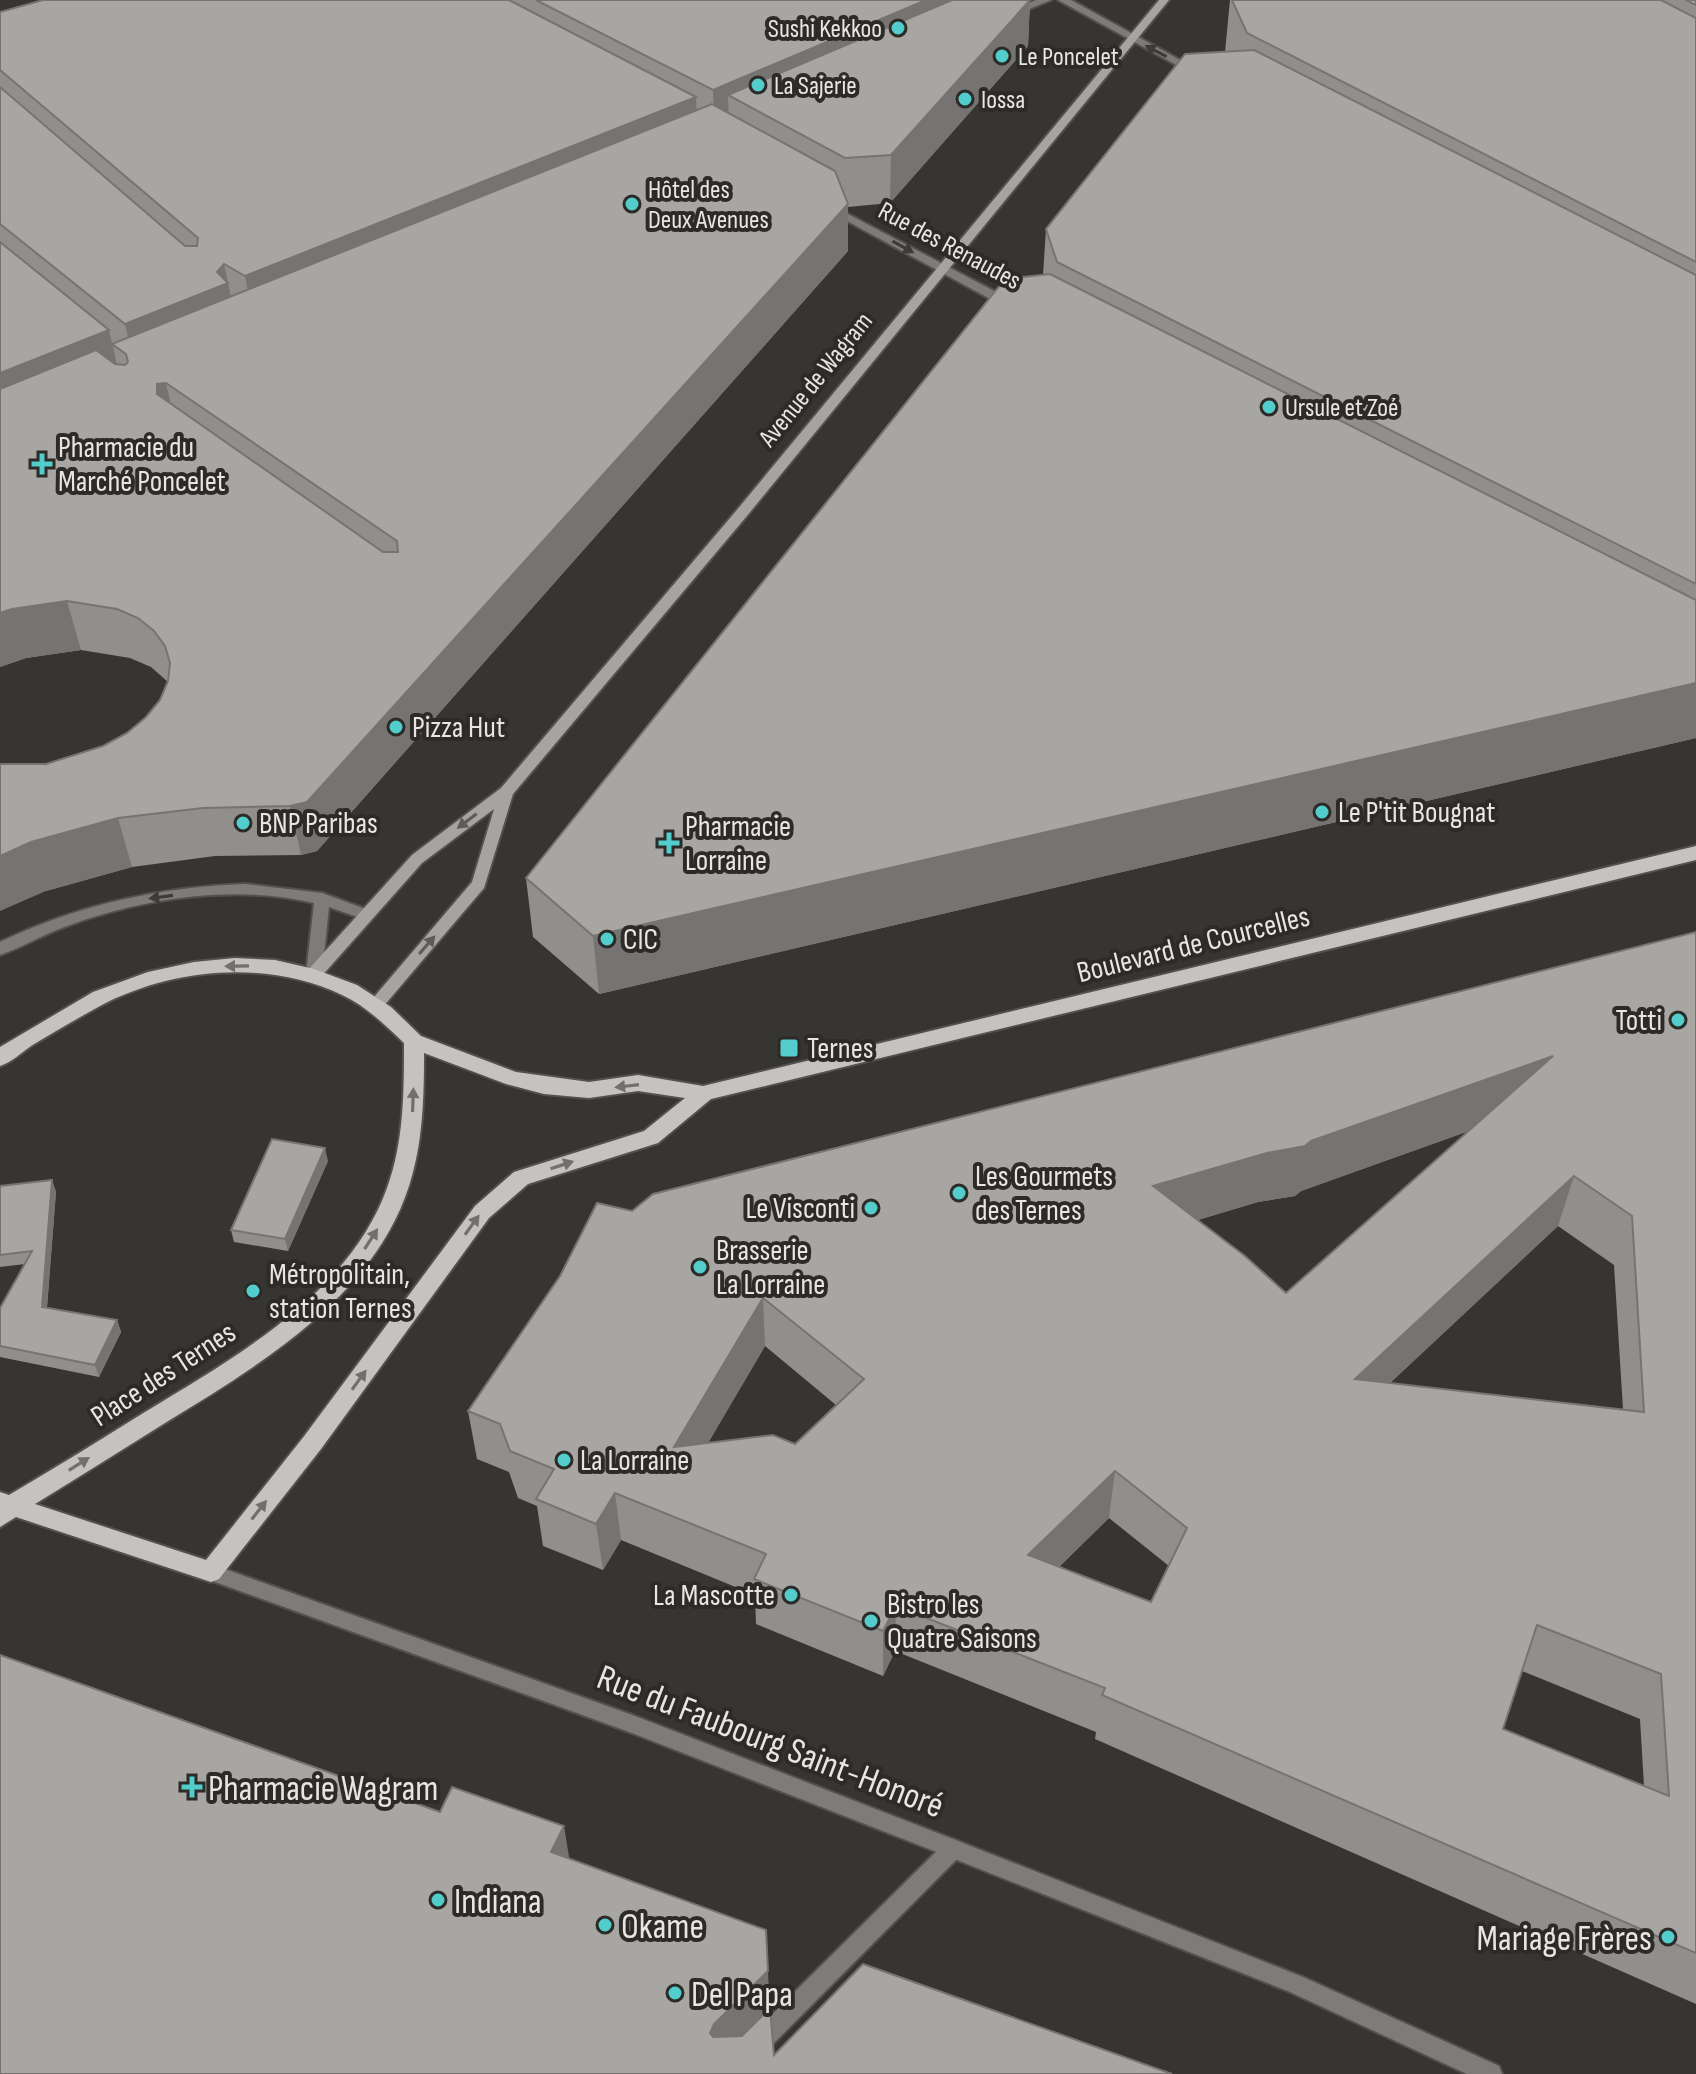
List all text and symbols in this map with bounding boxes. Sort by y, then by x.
place label: Sushi Kekkoo [768,14,882,45]
marker: Sushi Kekkoo [889,19,907,37]
place label: Le Poncelet [1018,42,1119,73]
one-way arrow [1145,44,1167,58]
marker: Le Poncelet [993,47,1011,65]
place label: La Sajerie [774,71,857,102]
marker: La Sajerie [749,76,767,94]
place label: Iossa [981,85,1025,116]
marker: Iossa [956,90,974,108]
place label: Hôtel des Deux Avenues [648,175,769,236]
marker: Hôtel des Deux Avenues [623,195,641,213]
street label: Rue des Renaudes [873,196,1026,297]
one-way arrow [892,240,914,254]
street label: Avenue de Wagram [752,307,880,454]
place label: Ursule et Zoé [1285,393,1399,424]
marker: Ursule et Zoé [1260,398,1278,416]
place label: Pharmacie du Marché Poncelet [58,430,226,500]
marker: Pharmacie du Marché Poncelet [33,455,51,473]
place label: Pizza Hut [412,710,505,746]
marker: Pizza Hut [387,718,405,736]
place label: Le P'tit Bougnat [1338,795,1495,831]
marker: Le P'tit Bougnat [1313,803,1331,821]
place label: BNP Paribas [259,806,378,842]
place label: Pharmacie Lorraine [685,809,791,879]
one-way arrow [457,813,478,829]
marker: BNP Paribas [234,814,252,832]
marker: Pharmacie Lorraine [660,834,678,852]
one-way arrow [149,891,174,904]
street label: Boulevard de Courcelles [1073,899,1313,991]
place label: CIC [623,922,658,958]
marker: CIC [598,930,616,948]
one-way arrow [418,935,435,955]
one-way arrow [224,959,249,972]
place label: Totti [1616,1003,1662,1039]
marker: Totti [1669,1011,1687,1029]
place label: Ternes [807,1031,874,1067]
marker: Ternes [778,1037,800,1059]
one-way arrow [614,1079,639,1092]
one-way arrow [407,1087,420,1112]
one-way arrow [551,1159,575,1171]
place label: Les Gourmets des Ternes [975,1159,1113,1229]
marker: Les Gourmets des Ternes [950,1184,968,1202]
place label: Le Visconti [745,1191,855,1227]
marker: Le Visconti [862,1199,880,1217]
one-way arrow [464,1214,480,1236]
one-way arrow [364,1228,379,1249]
place label: Brasserie La Lorraine [716,1233,825,1303]
place label: Métropolitain, station Ternes [269,1257,412,1327]
marker: Brasserie La Lorraine [691,1258,709,1276]
marker: Métropolitain, station Ternes [244,1282,262,1300]
street label: Place des Ternes [84,1315,243,1435]
one-way arrow [351,1369,366,1390]
place label: La Lorraine [580,1443,689,1479]
marker: La Lorraine [555,1451,573,1469]
one-way arrow [69,1457,90,1472]
one-way arrow [251,1500,267,1520]
place label: La Mascotte [653,1578,775,1614]
marker: La Mascotte [782,1586,800,1604]
place label: Bistro les Quatre Saisons [887,1587,1037,1657]
marker: Bistro les Quatre Saisons [862,1612,880,1630]
street label: Rue du Faubourg Saint-Honoré [591,1656,949,1828]
place label: Pharmacie Wagram [208,1768,438,1811]
marker: Pharmacie Wagram [183,1778,201,1796]
place label: Indiana [454,1881,542,1924]
marker: Indiana [429,1891,447,1909]
place label: Okame [621,1906,704,1949]
marker: Okame [596,1916,614,1934]
place label: Mariage Frères [1476,1918,1652,1961]
marker: Mariage Frères [1659,1928,1677,1946]
place label: Del Papa [691,1974,793,2017]
marker: Del Papa [666,1984,684,2002]

